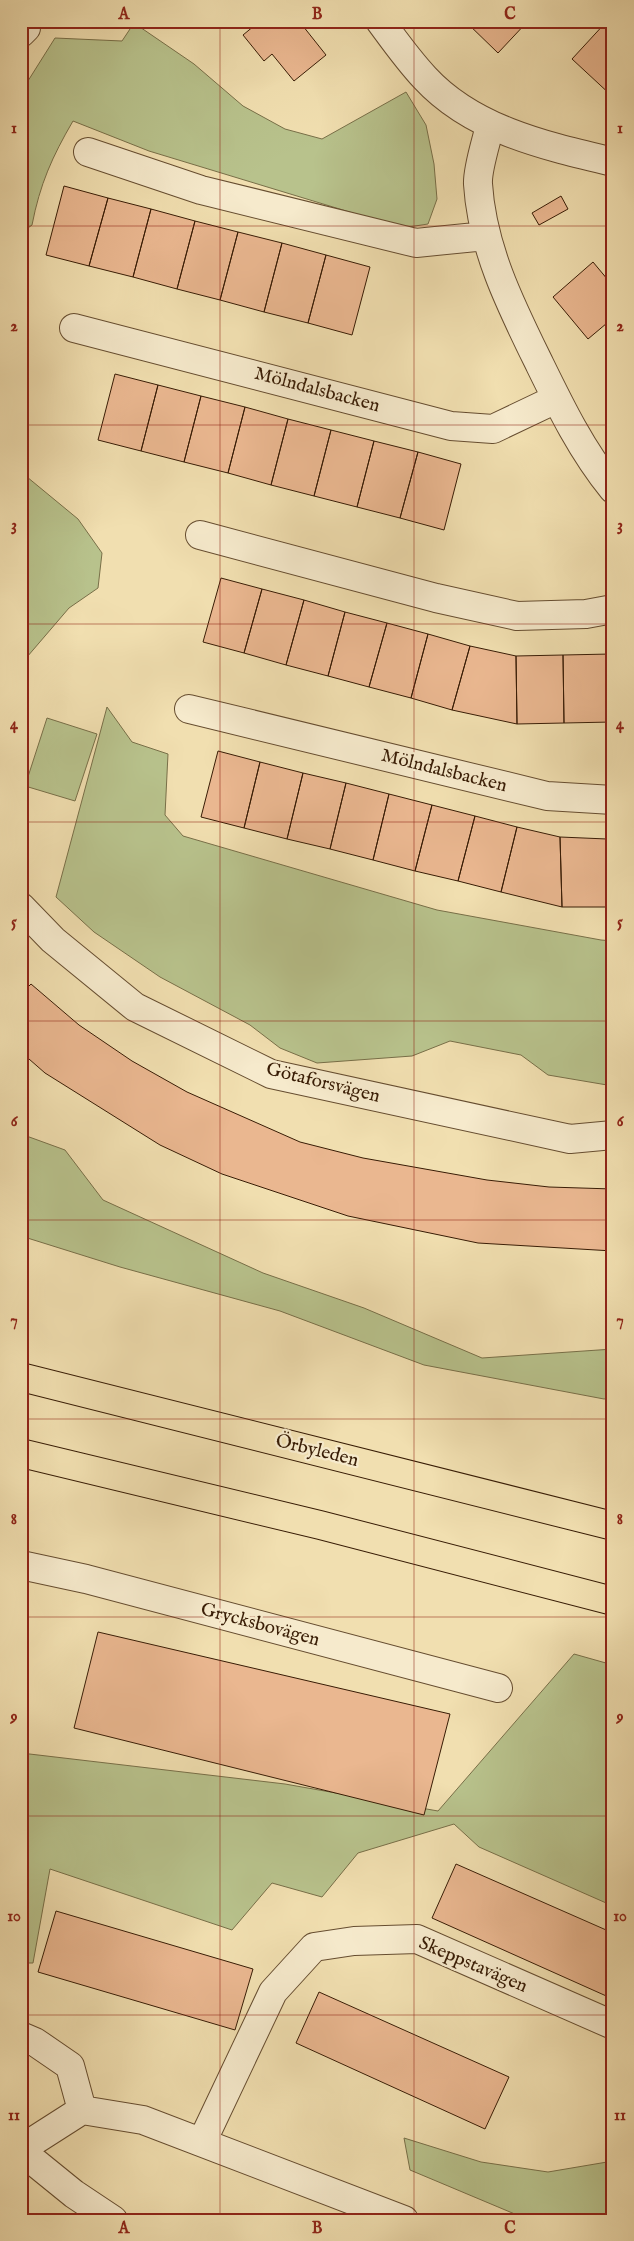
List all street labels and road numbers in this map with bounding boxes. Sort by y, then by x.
street label: Mölndalsbacken [252,362,382,418]
street label: Mölndalsbacken [379,744,509,798]
street label: Götaforsvägen [264,1057,382,1109]
street label: Örbyleden [273,1429,361,1473]
street label: Grycksbovägen [198,1598,322,1652]
street label: Skeppstavägen [415,1931,531,1999]

